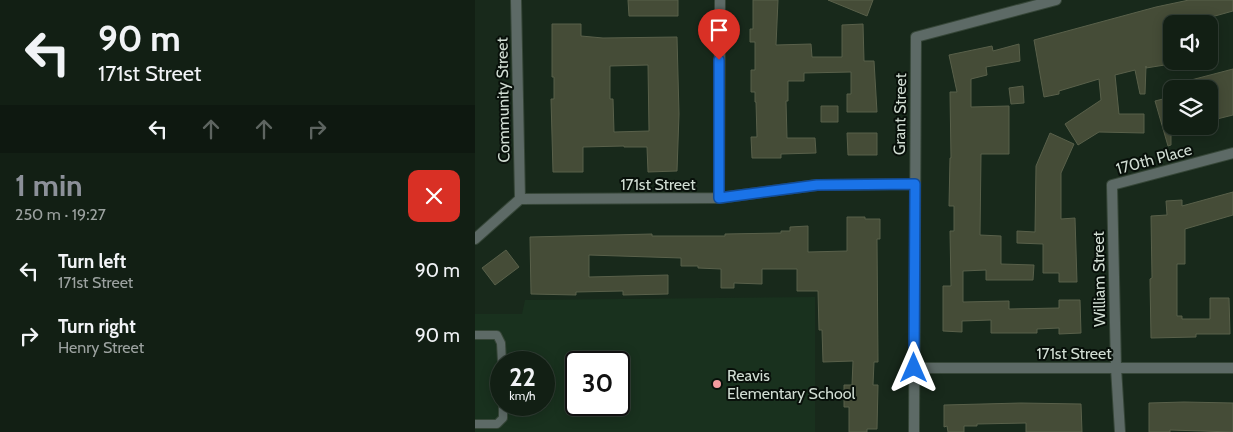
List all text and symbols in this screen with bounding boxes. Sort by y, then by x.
pin [698,9,740,60]
map controls [1163,15,1218,135]
button: sound [1163,15,1218,70]
icon: arrive [705,16,733,44]
text: 90 m [98,17,181,60]
icon: left [15,20,80,85]
street label: Community Street [492,37,514,163]
text: 171st Street [98,60,201,87]
street label: Grant Street [890,72,910,155]
button: layers [1163,80,1218,135]
icon: left [144,115,172,143]
icon: ahead [197,115,225,143]
icon: ahead [250,115,278,143]
icon: right [303,115,331,143]
street label: 170th Place [1114,140,1194,178]
text: 1 min [15,167,83,204]
button: close [408,170,460,222]
street label: 171st Street [620,175,696,194]
text: 250 m · 19:27 [15,205,106,224]
street label: William Street [1089,230,1109,327]
text: Turn left [58,250,126,273]
icon: left [15,257,43,285]
text: 90 m [415,259,460,282]
text: 171st Street [58,273,133,292]
text: Turn right [58,315,136,338]
icon: right [15,322,43,350]
text: 90 m [415,324,460,347]
text: Henry Street [58,338,144,357]
position arrow [887,341,939,393]
street label: 171st Street [1036,344,1112,363]
speed limit sign: 30 [565,351,630,416]
text: 22 [509,362,536,392]
place label: Reavis Elementary School [727,366,855,403]
marker: Reavis Elementary School [711,378,723,390]
text: km/h [509,388,536,403]

